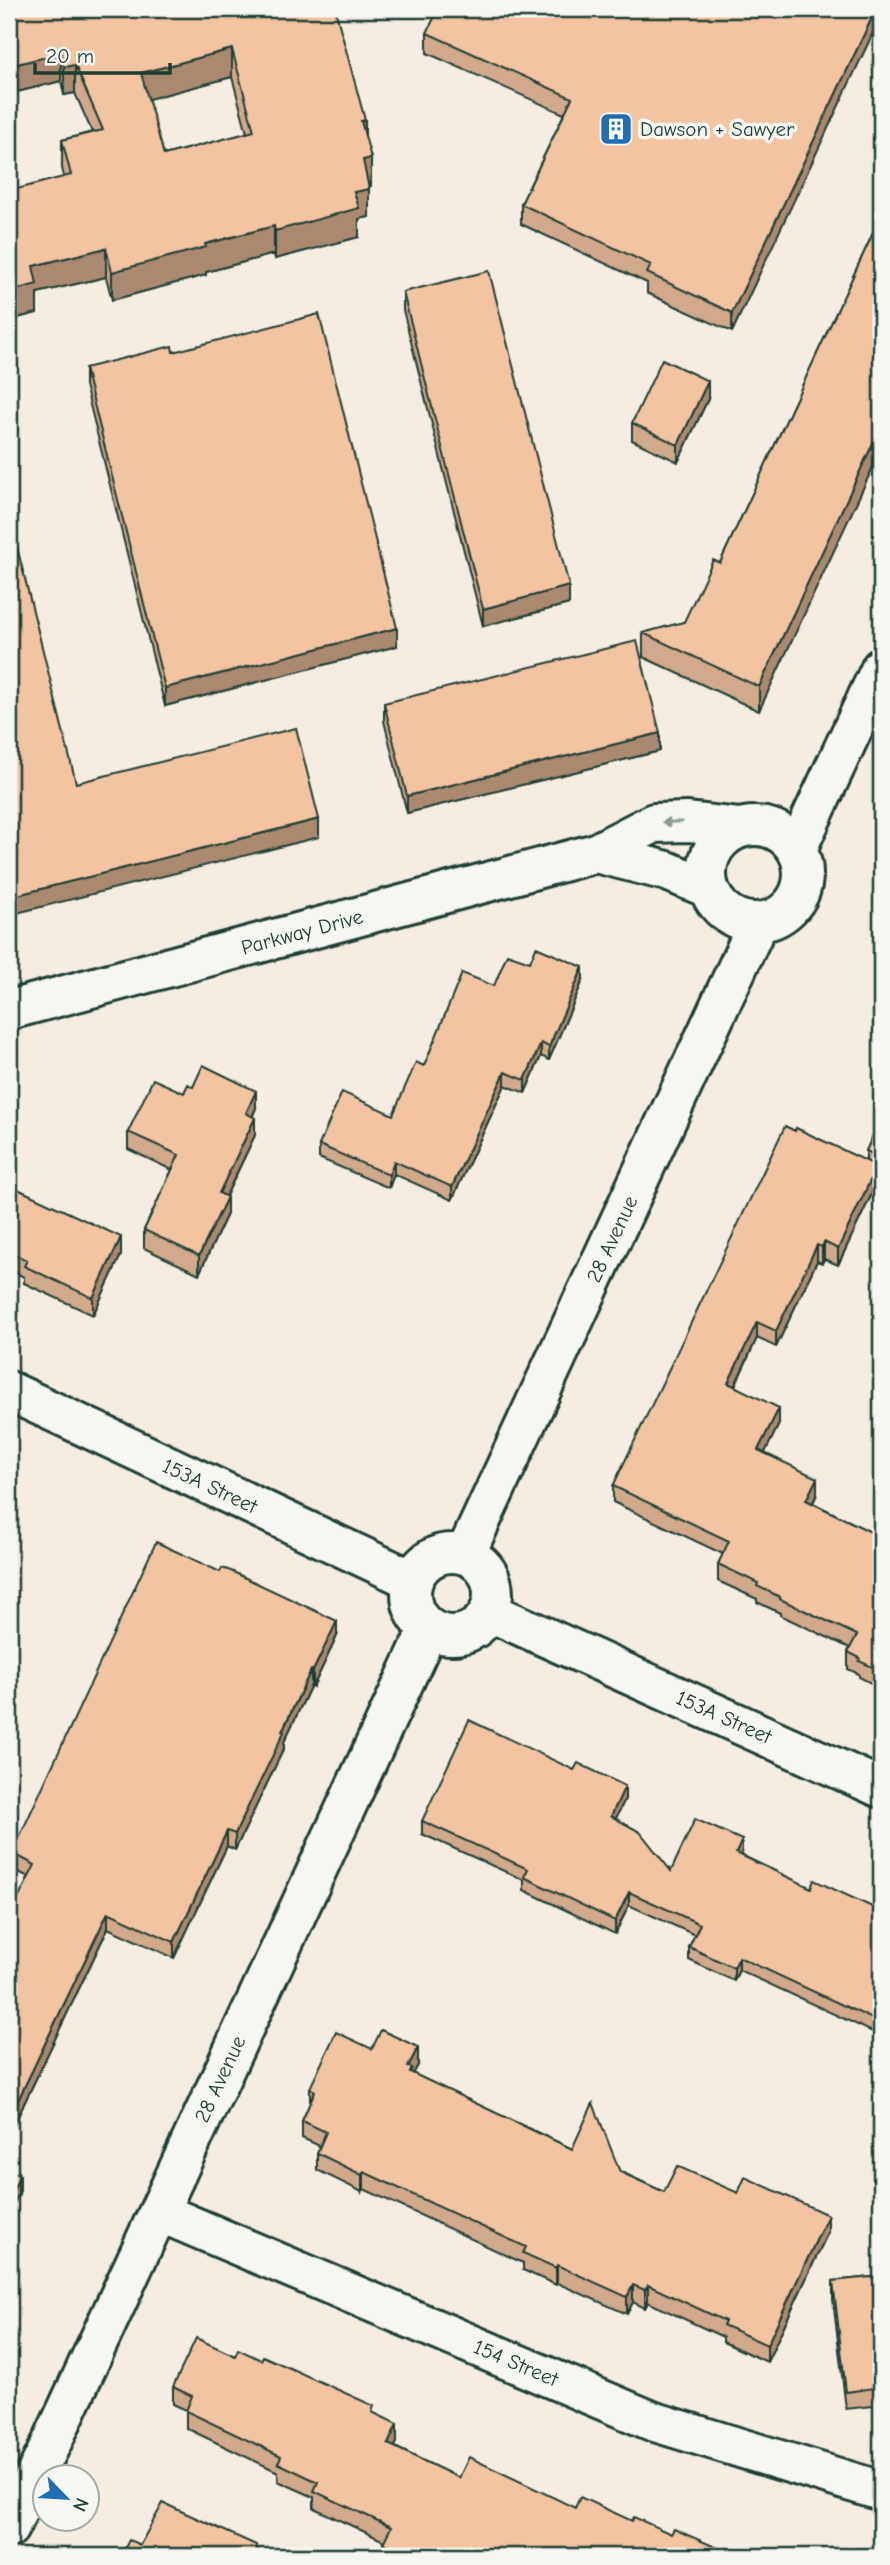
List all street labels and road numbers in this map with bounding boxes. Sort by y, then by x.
street label: Parkway Drive [239,904,365,960]
street label: 28 Avenue [582,1192,642,1286]
street label: 153A Street [159,1454,262,1519]
street label: 153A Street [672,1685,776,1749]
street label: 28 Avenue [190,2032,250,2126]
street label: 154 Street [470,2334,563,2392]

